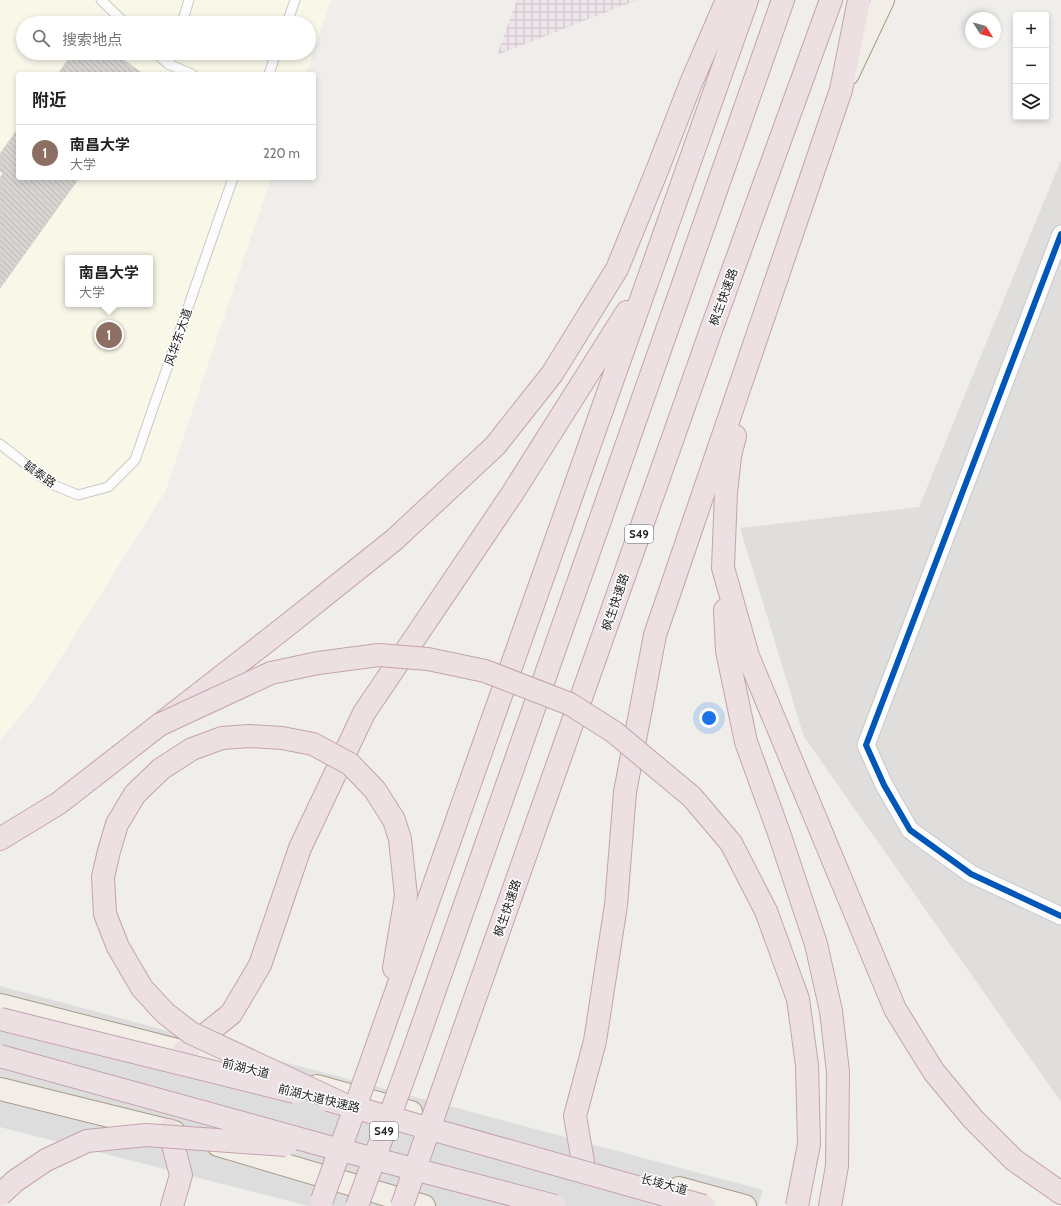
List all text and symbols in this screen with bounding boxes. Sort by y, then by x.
north arrow [965,12,1001,48]
map controls [1013,12,1049,120]
button: + [1013,12,1049,48]
search box [16,16,316,60]
icon: search [30,27,52,49]
text: 搜索地点 [62,31,122,49]
button: − [1013,48,1049,84]
button: layers [1013,84,1049,120]
text: 附近 [32,90,66,110]
text: 南昌大学 [70,136,130,154]
text: 1 [43,145,47,161]
text: 220 m [263,145,300,161]
text: 大学 [70,156,96,172]
popup [65,255,153,307]
text: 南昌大学 [79,264,139,282]
street label: 枫生快速路 [706,266,740,328]
text: 大学 [79,284,105,300]
street label: 风华东大道 [161,306,195,368]
pin: 1 [96,320,122,350]
street label: 毓泰路 [21,458,59,490]
road number: S49 [625,525,653,543]
street label: 枫生快速路 [598,571,632,633]
your location [699,708,719,728]
street label: 枫生快速路 [490,877,524,939]
street label: 前湖大道 [221,1055,271,1081]
street label: 前湖大道快速路 [276,1081,362,1115]
road number: S49 [370,1122,398,1140]
street label: 长堎大道 [639,1171,689,1197]

